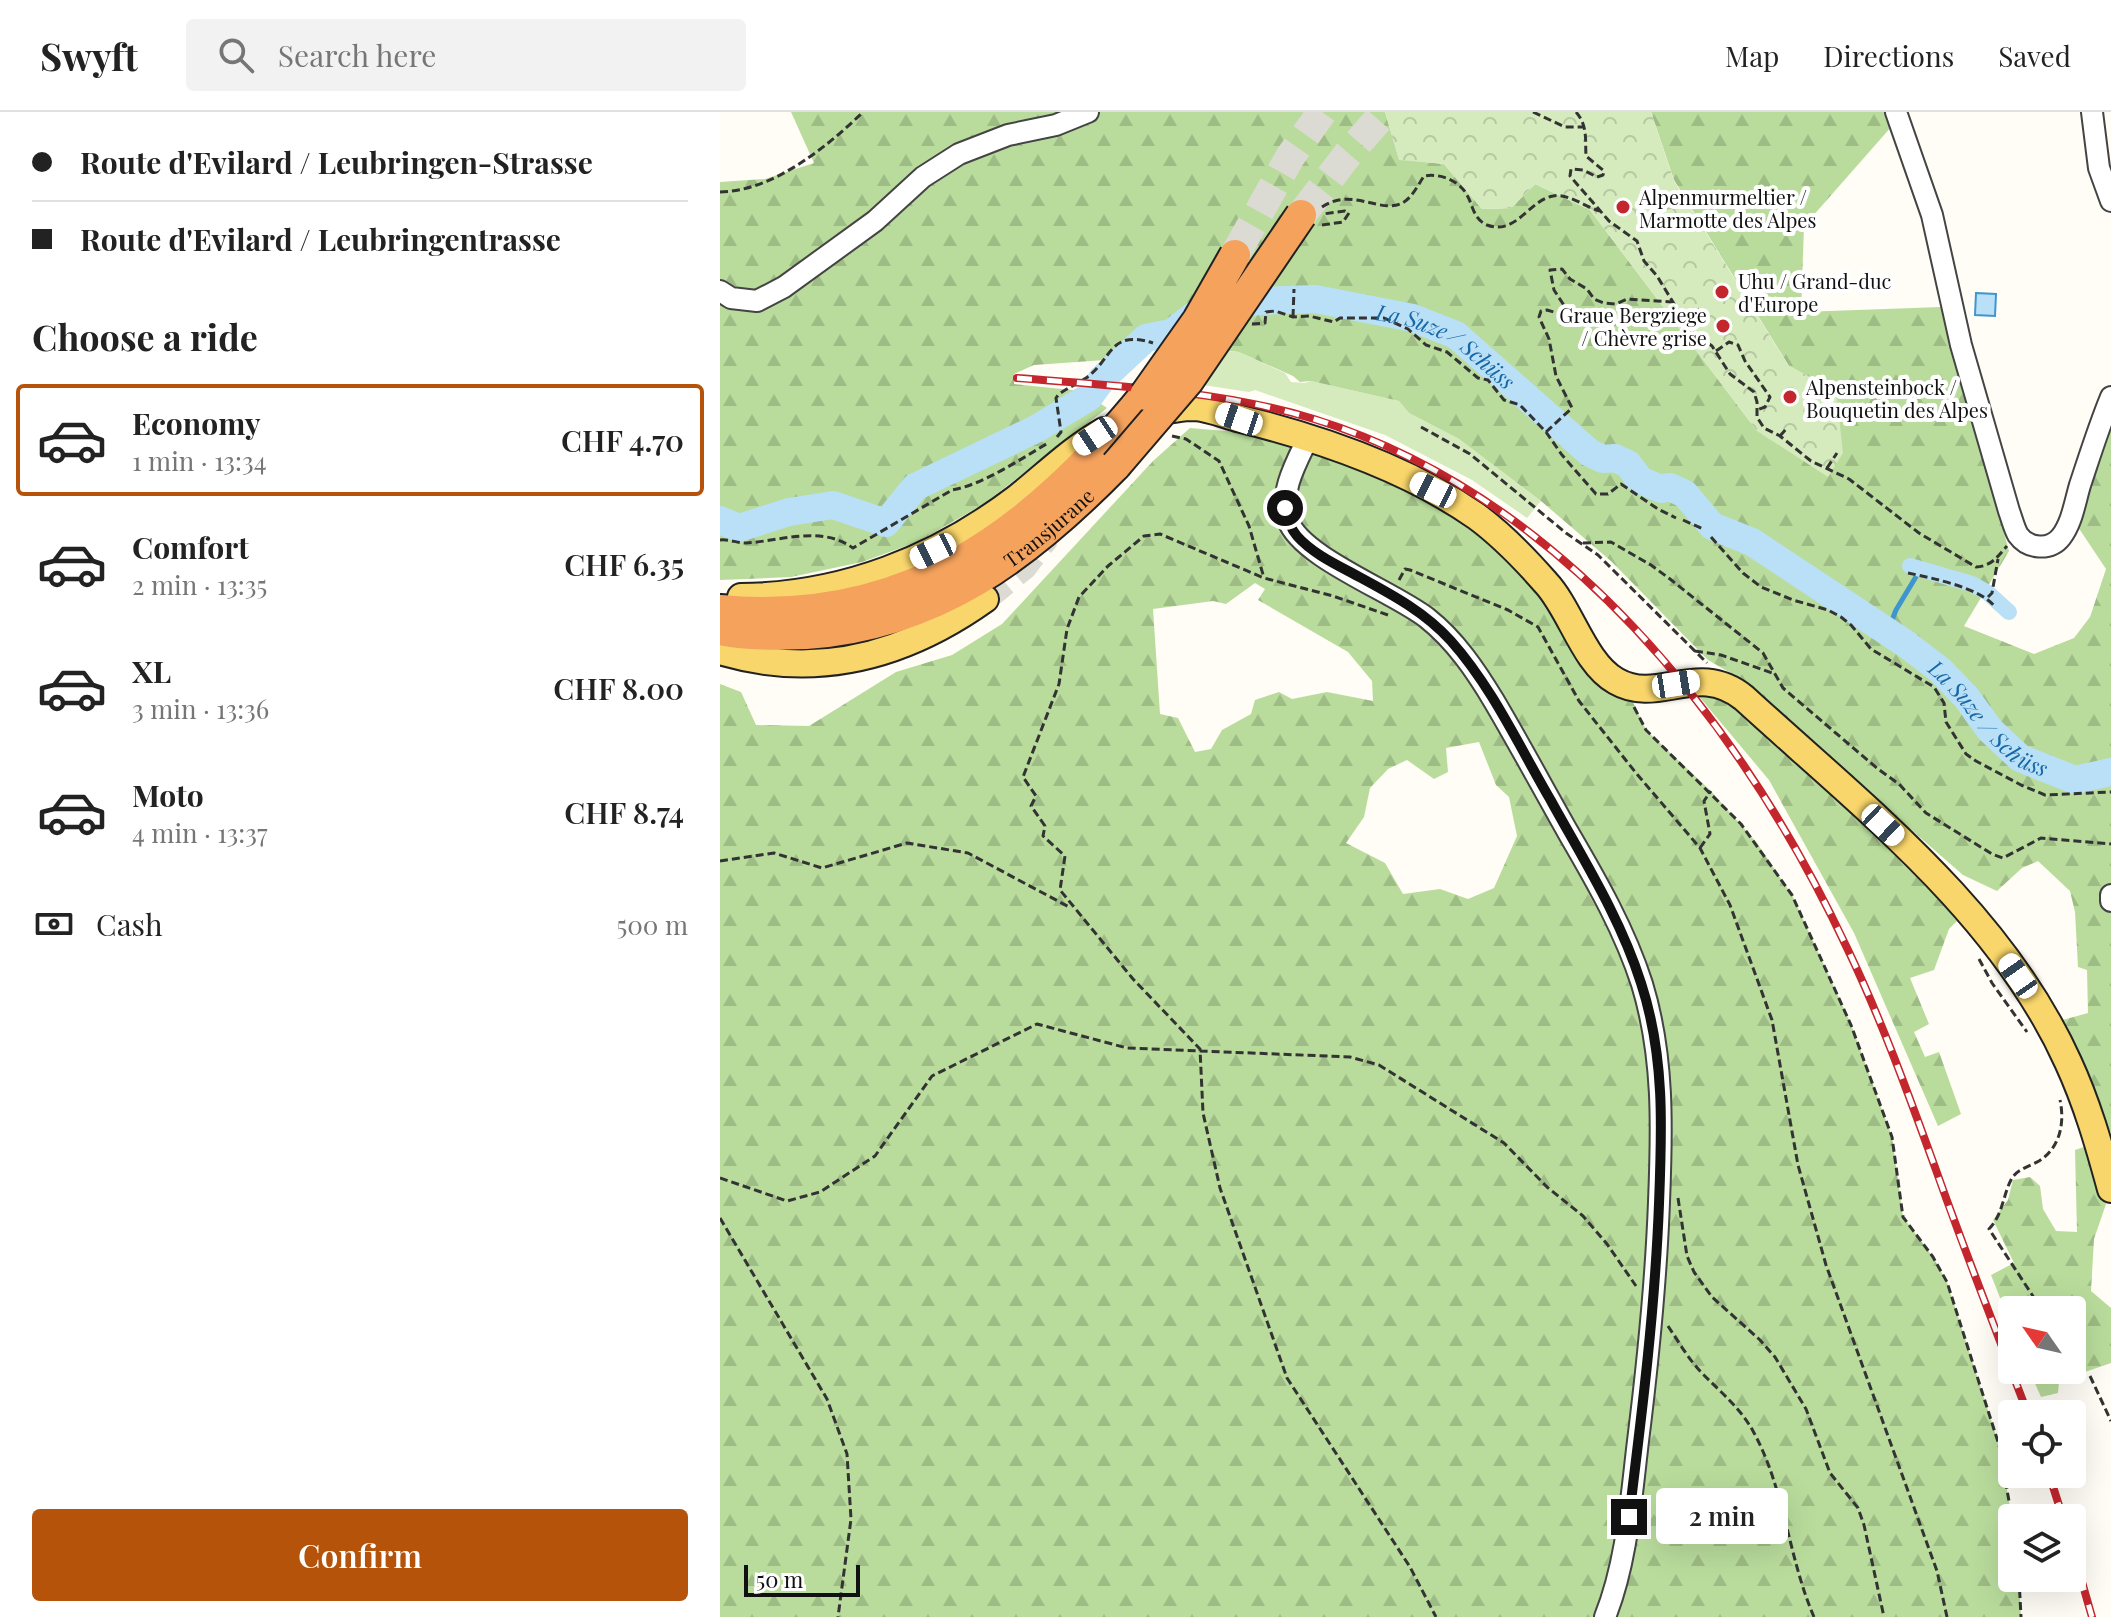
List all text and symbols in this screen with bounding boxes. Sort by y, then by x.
search box [186,19,746,91]
text: Swyft [40,30,138,81]
icon: search [214,33,258,77]
text: Search here [278,35,436,75]
text: Map [1725,37,1779,74]
text: Directions [1823,37,1954,74]
text: Saved [1998,37,2071,74]
text: Route d'Evilard / Leubringen-Strasse [80,142,593,182]
place label: Alpenmurmeltier / Marmotte des Alpes [1638,183,1816,233]
marker: Alpenmurmeltier / Marmotte des Alpes [1614,198,1632,216]
text: Route d'Evilard / Leubringentrasse [80,219,561,259]
place label: Uhu / Grand-duc d'Europe [1738,267,1892,317]
marker: Uhu / Grand-duc d'Europe [1713,283,1731,301]
water label: La Suze / Schüss [1373,296,1522,396]
place label: Graue Bergziege / Chèvre grise [1559,301,1707,351]
text: Choose a ride [32,312,258,360]
marker: Graue Bergziege / Chèvre grise [1714,317,1732,335]
place label: Alpensteinbock / Bouquetin des Alpes [1805,373,1988,423]
marker: Alpensteinbock / Bouquetin des Alpes [1781,388,1799,406]
car [1212,400,1266,438]
text: Economy [132,403,261,443]
icon: car [36,404,108,476]
car [1068,413,1122,459]
text: CHF 4.70 [561,420,684,460]
text: 1 min · 13:34 [132,443,267,478]
car [1406,469,1460,511]
street label: Transjurane [997,481,1099,573]
route start [1267,490,1303,526]
text: Comfort [132,527,249,567]
icon: car [36,528,108,600]
car [906,530,960,572]
text: CHF 6.35 [564,544,684,584]
text: 2 min · 13:35 [132,567,267,602]
text: XL [132,651,171,691]
icon: car [36,652,108,724]
water label: La Suze / Schüss [1922,652,2053,783]
text: CHF 8.00 [553,668,684,708]
car [1650,668,1702,700]
text: 3 min · 13:36 [132,691,269,726]
text: Moto [132,775,204,815]
icon: car [36,776,108,848]
text: CHF 8.74 [564,792,684,832]
car [1857,800,1909,850]
text: 4 min · 13:37 [132,815,267,850]
icon: cash [32,902,76,946]
text: Cash [96,904,163,944]
text: 500 m [616,907,688,942]
car [1994,949,2042,1003]
north arrow [1998,1296,2086,1384]
map controls [1998,1296,2086,1592]
button: locate [1998,1400,2086,1488]
callout: 2 min [1657,1489,1789,1545]
text: 2 min [1689,1498,1755,1533]
route end [1611,1499,1647,1535]
button: layers [1998,1504,2086,1592]
button: Confirm [32,1509,688,1601]
scale bar [744,1561,860,1597]
text: 50 m [756,1564,803,1594]

